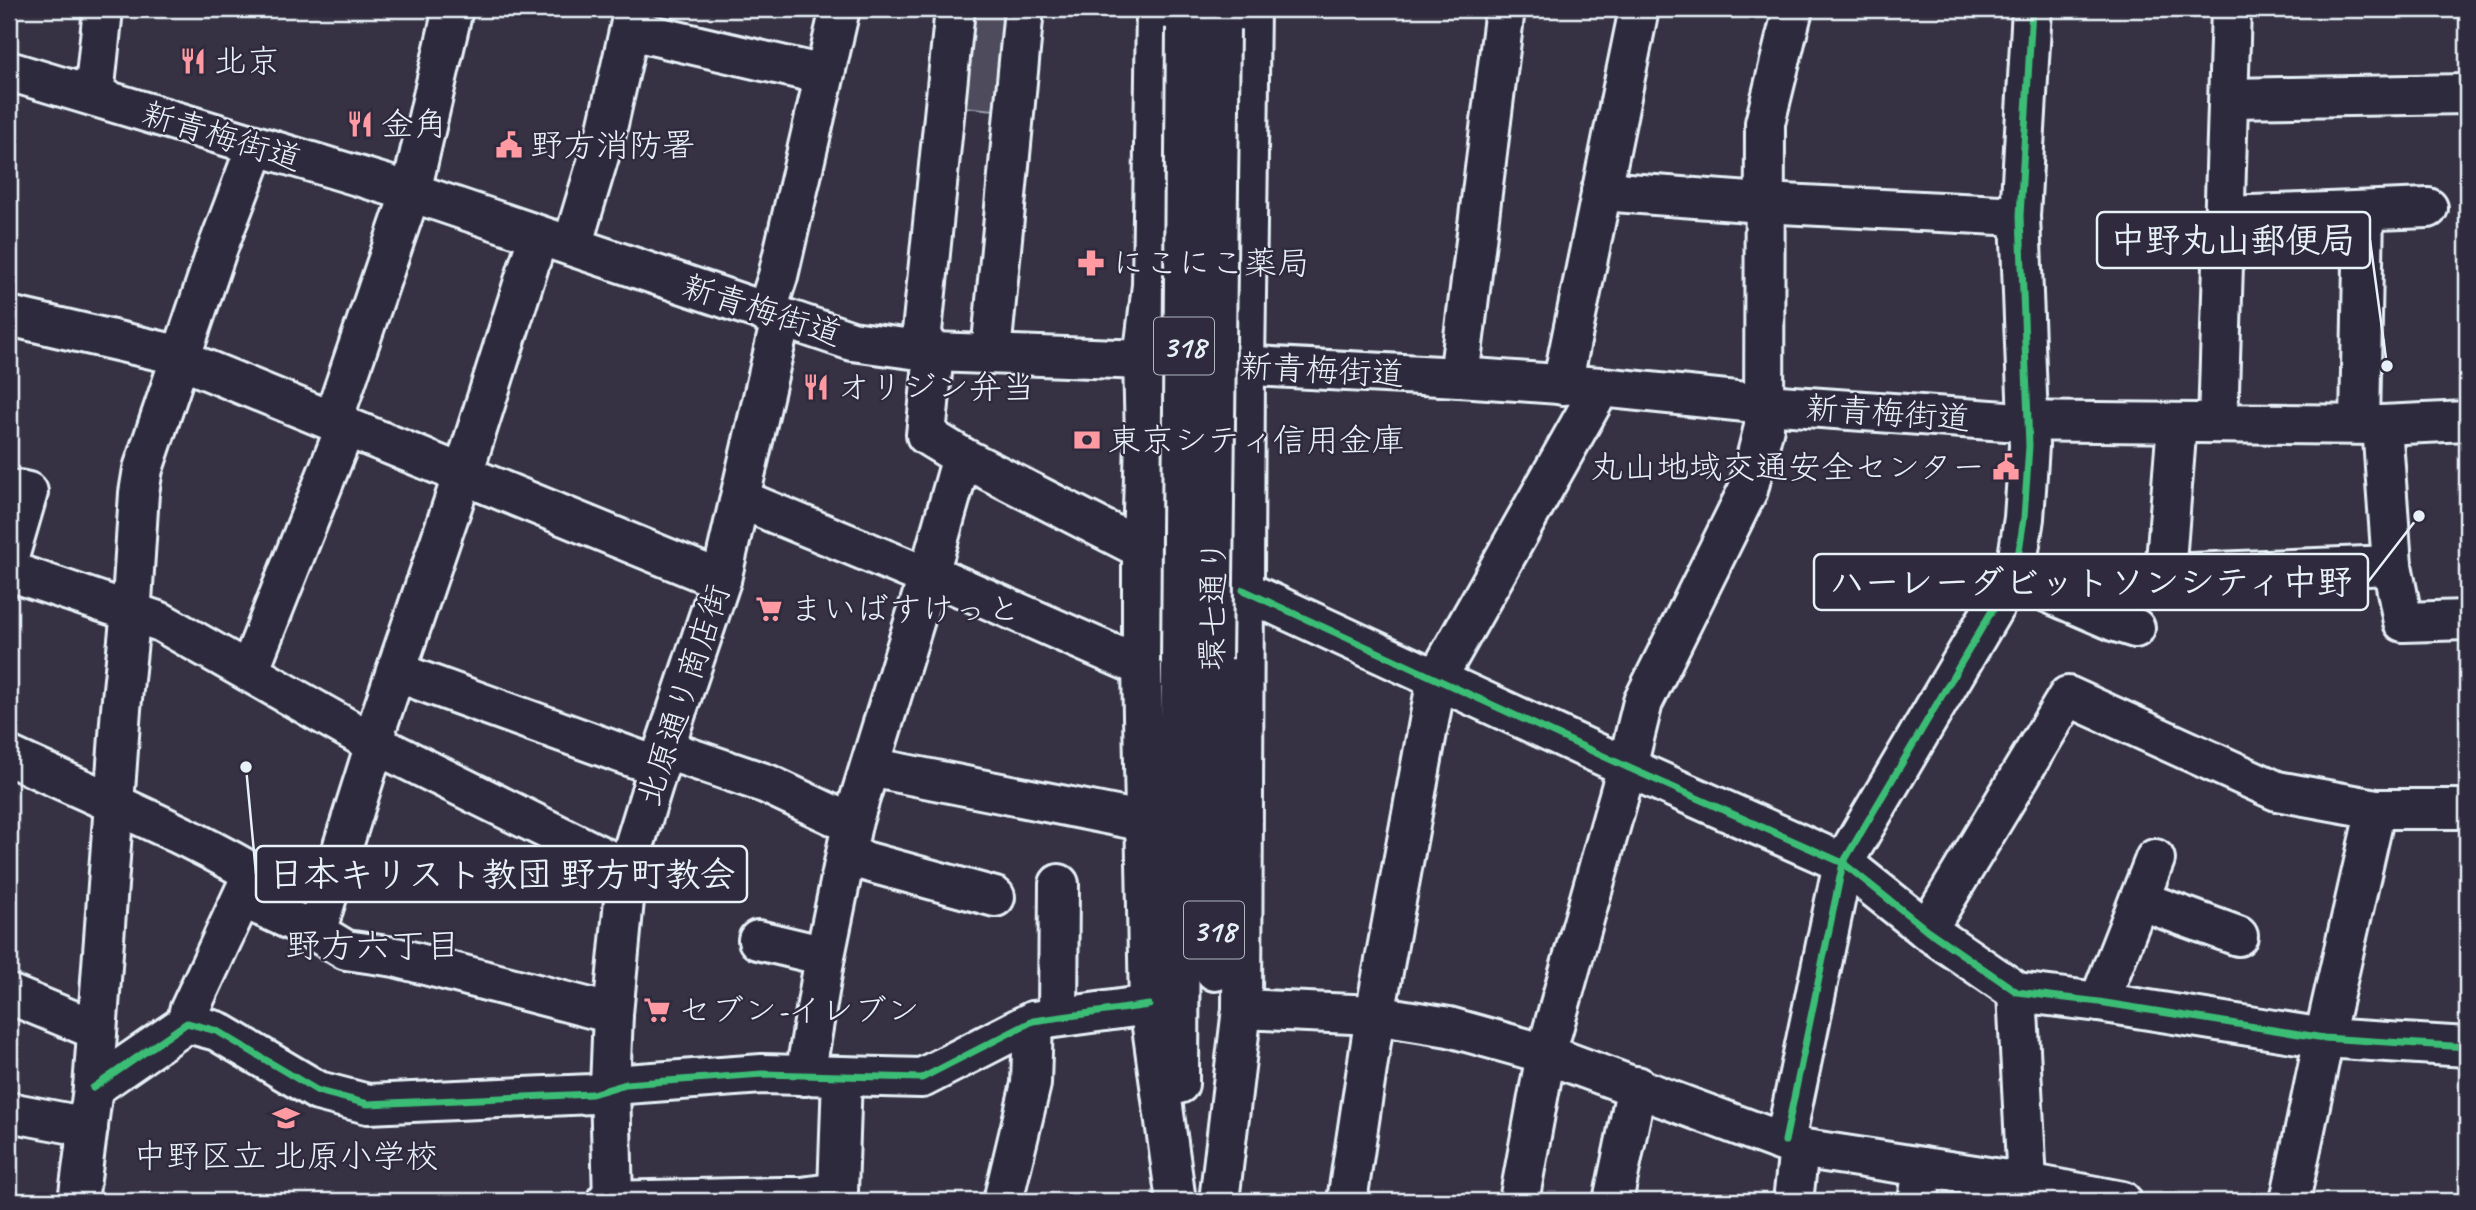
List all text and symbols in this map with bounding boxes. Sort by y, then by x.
place label: 北京 [214,40,280,82]
restaurant icon: 北京 [178,46,208,76]
street label: 新青梅街道 [137,92,307,180]
place label: 金角 [381,103,447,145]
restaurant icon: 金角 [345,109,375,139]
place label: 野方消防署 [530,124,695,166]
public building icon: 野方消防署 [494,130,524,160]
callout: 中野丸山郵便局 [2097,212,2370,268]
text: 中野丸山郵便局 [2110,218,2356,263]
place label: にこにこ薬局 [1112,242,1310,284]
pharmacy icon: にこにこ薬局 [1076,248,1106,278]
street label: 新青梅街道 [677,265,847,355]
road number: 318 [1154,318,1214,374]
street label: 新青梅街道 [1239,345,1405,395]
place label: オリジン弁当 [837,366,1035,408]
restaurant icon: オリジン弁当 [801,372,831,402]
street label: 新青梅街道 [1804,386,1972,440]
place label: 東京シティ信用金庫 [1108,419,1405,461]
bank icon: 東京シティ信用金庫 [1072,425,1102,455]
place label: 丸山地域交通安全センター [1590,446,1985,488]
public building icon: 丸山地域交通安全センター [1991,452,2021,482]
street label: 環七通り [1191,539,1235,671]
callout: ハーレーダビットソンシティ中野 [1814,554,2368,610]
text: ハーレーダビットソンシティ中野 [1830,560,2352,605]
street label: 北原通り商店街 [627,579,739,811]
place label: まいばすけっと [790,588,1020,630]
supermarket icon: まいばすけっと [754,594,784,624]
callout: 日本キリスト教団 野方町教会 [256,846,747,902]
text: 日本キリスト教団 野方町教会 [269,852,735,897]
road number: 318 [1184,902,1244,959]
district label: 野方六丁目 [285,923,461,968]
place label: セブン-イレブン [678,989,920,1031]
supermarket icon: セブン-イレブン [642,995,672,1025]
school or university icon: 中野区立 北原小学校 [271,1103,301,1133]
place label: 中野区立 北原小学校 [134,1135,439,1177]

